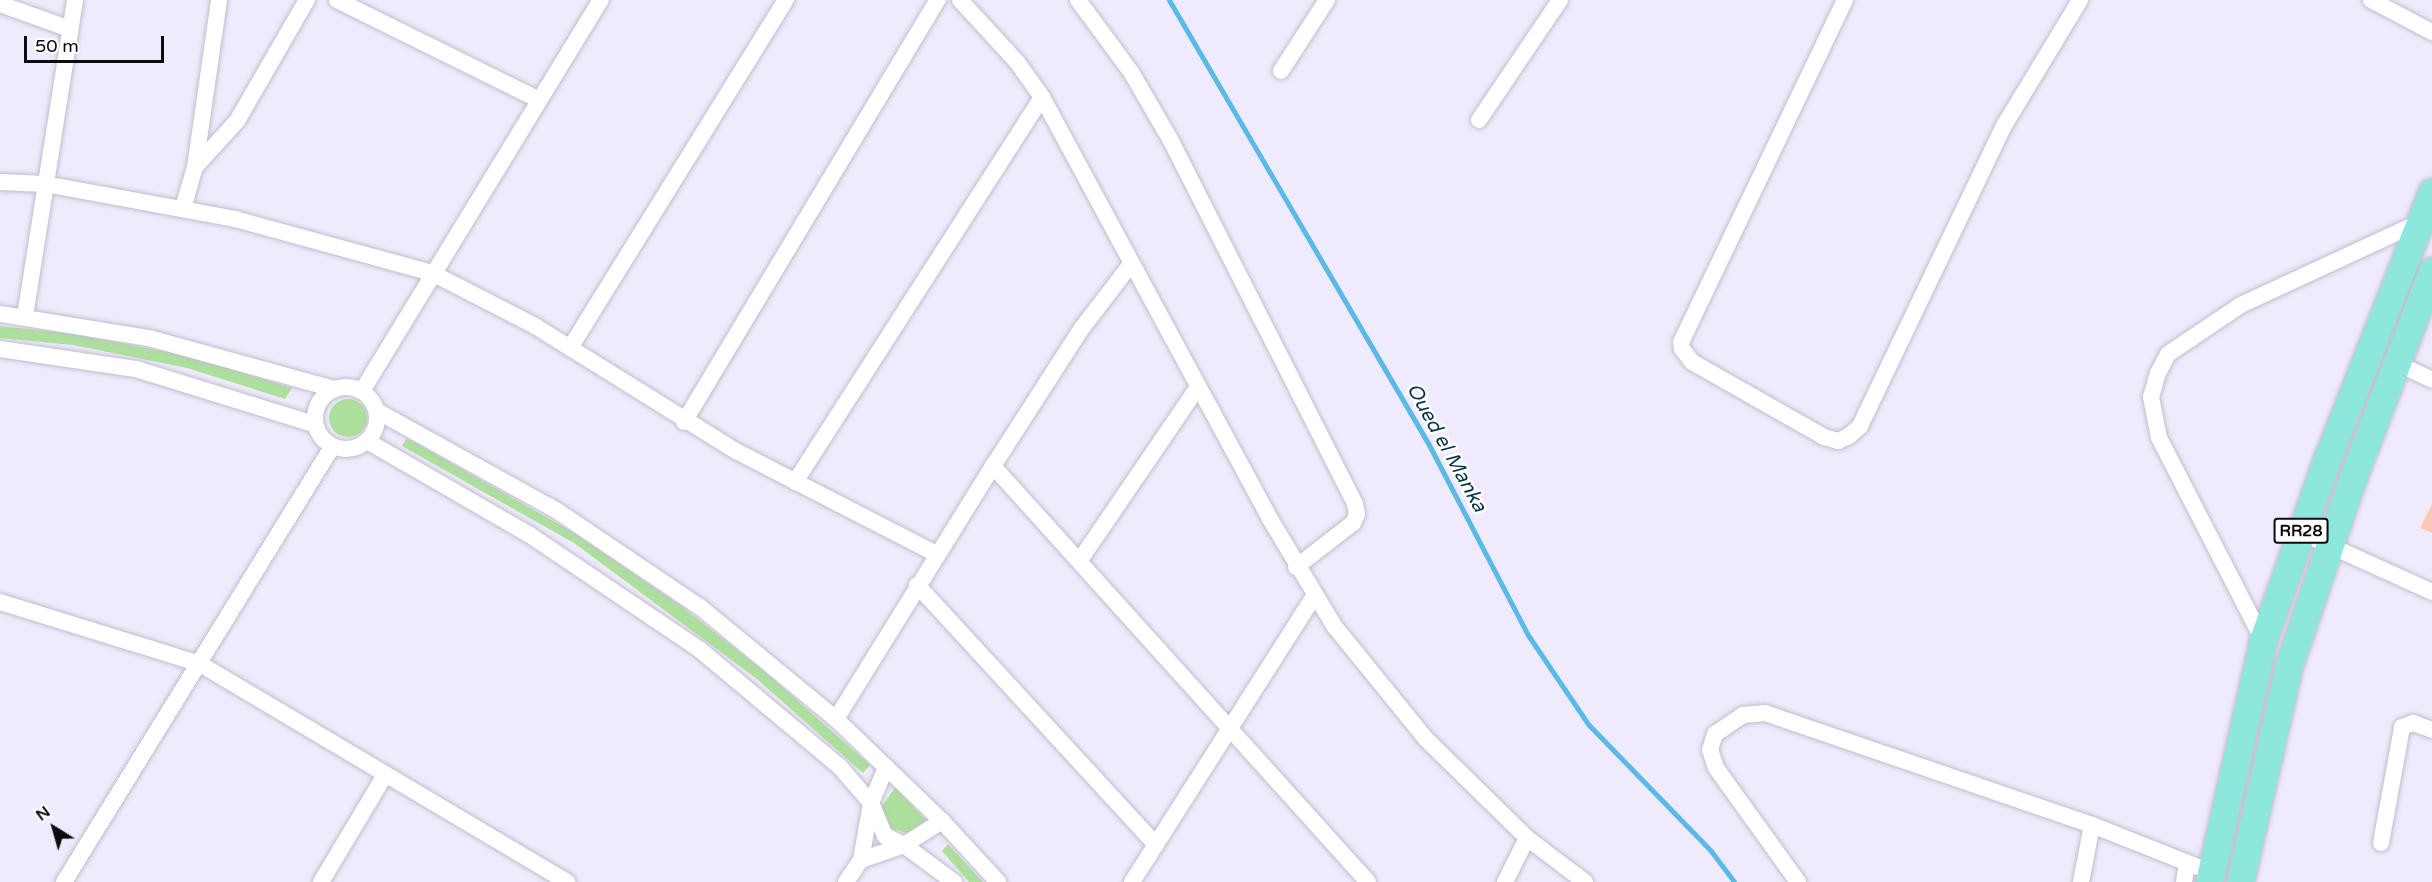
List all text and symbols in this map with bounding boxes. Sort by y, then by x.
scale bar [27,24,166,62]
text: 50 m [35,35,79,57]
water label: Oued el Manka [1401,379,1491,517]
road number: RR28 [2272,518,2330,544]
north arrow [24,798,84,858]
text: N [32,802,54,825]

